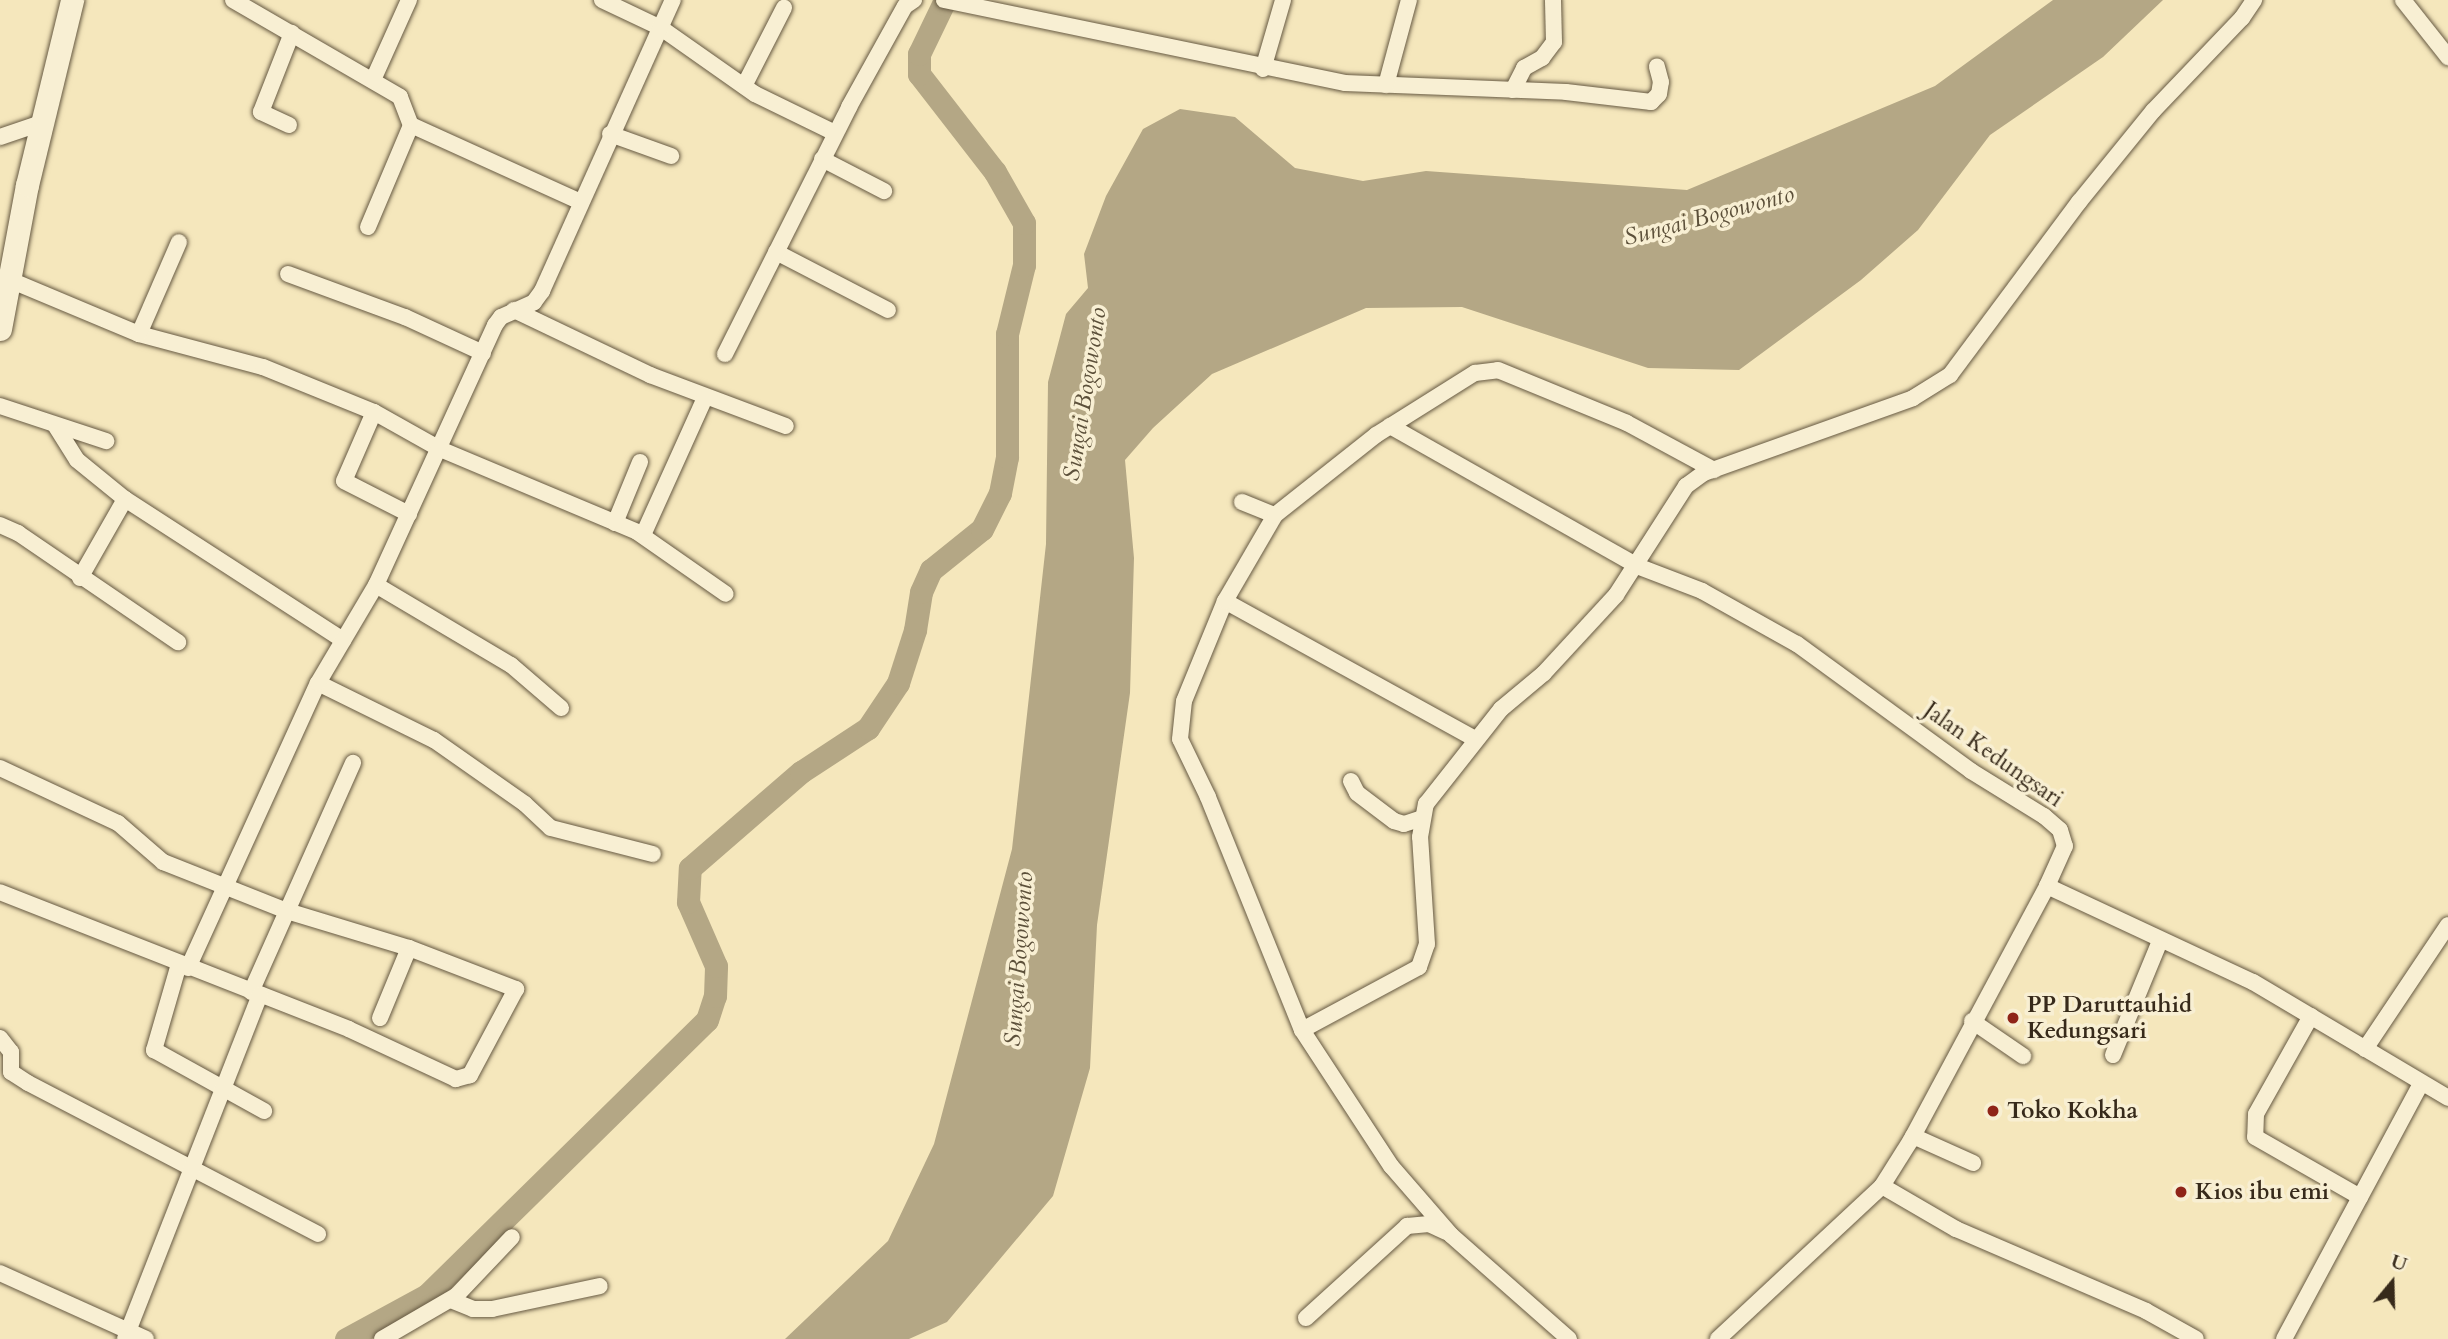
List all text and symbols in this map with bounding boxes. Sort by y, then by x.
water label: Sungai Bogowonto [1621,179,1797,253]
water label: Sungai Bogowonto [1057,305,1113,483]
street label: Jalan Kedungsari [1918,697,2068,813]
water label: Sungai Bogowonto [999,871,1039,1047]
place label: PP Daruttauhid Kedungsari [2027,991,2192,1045]
marker: PP Daruttauhid Kedungsari [2005,1010,2021,1026]
place label: Toko Kokha [2007,1097,2138,1125]
marker: Toko Kokha [1985,1103,2001,1119]
place label: Kios ibu emi [2195,1178,2329,1206]
marker: Kios ibu emi [2173,1184,2189,1200]
north arrow [2357,1248,2427,1318]
text: U [2387,1248,2410,1278]

